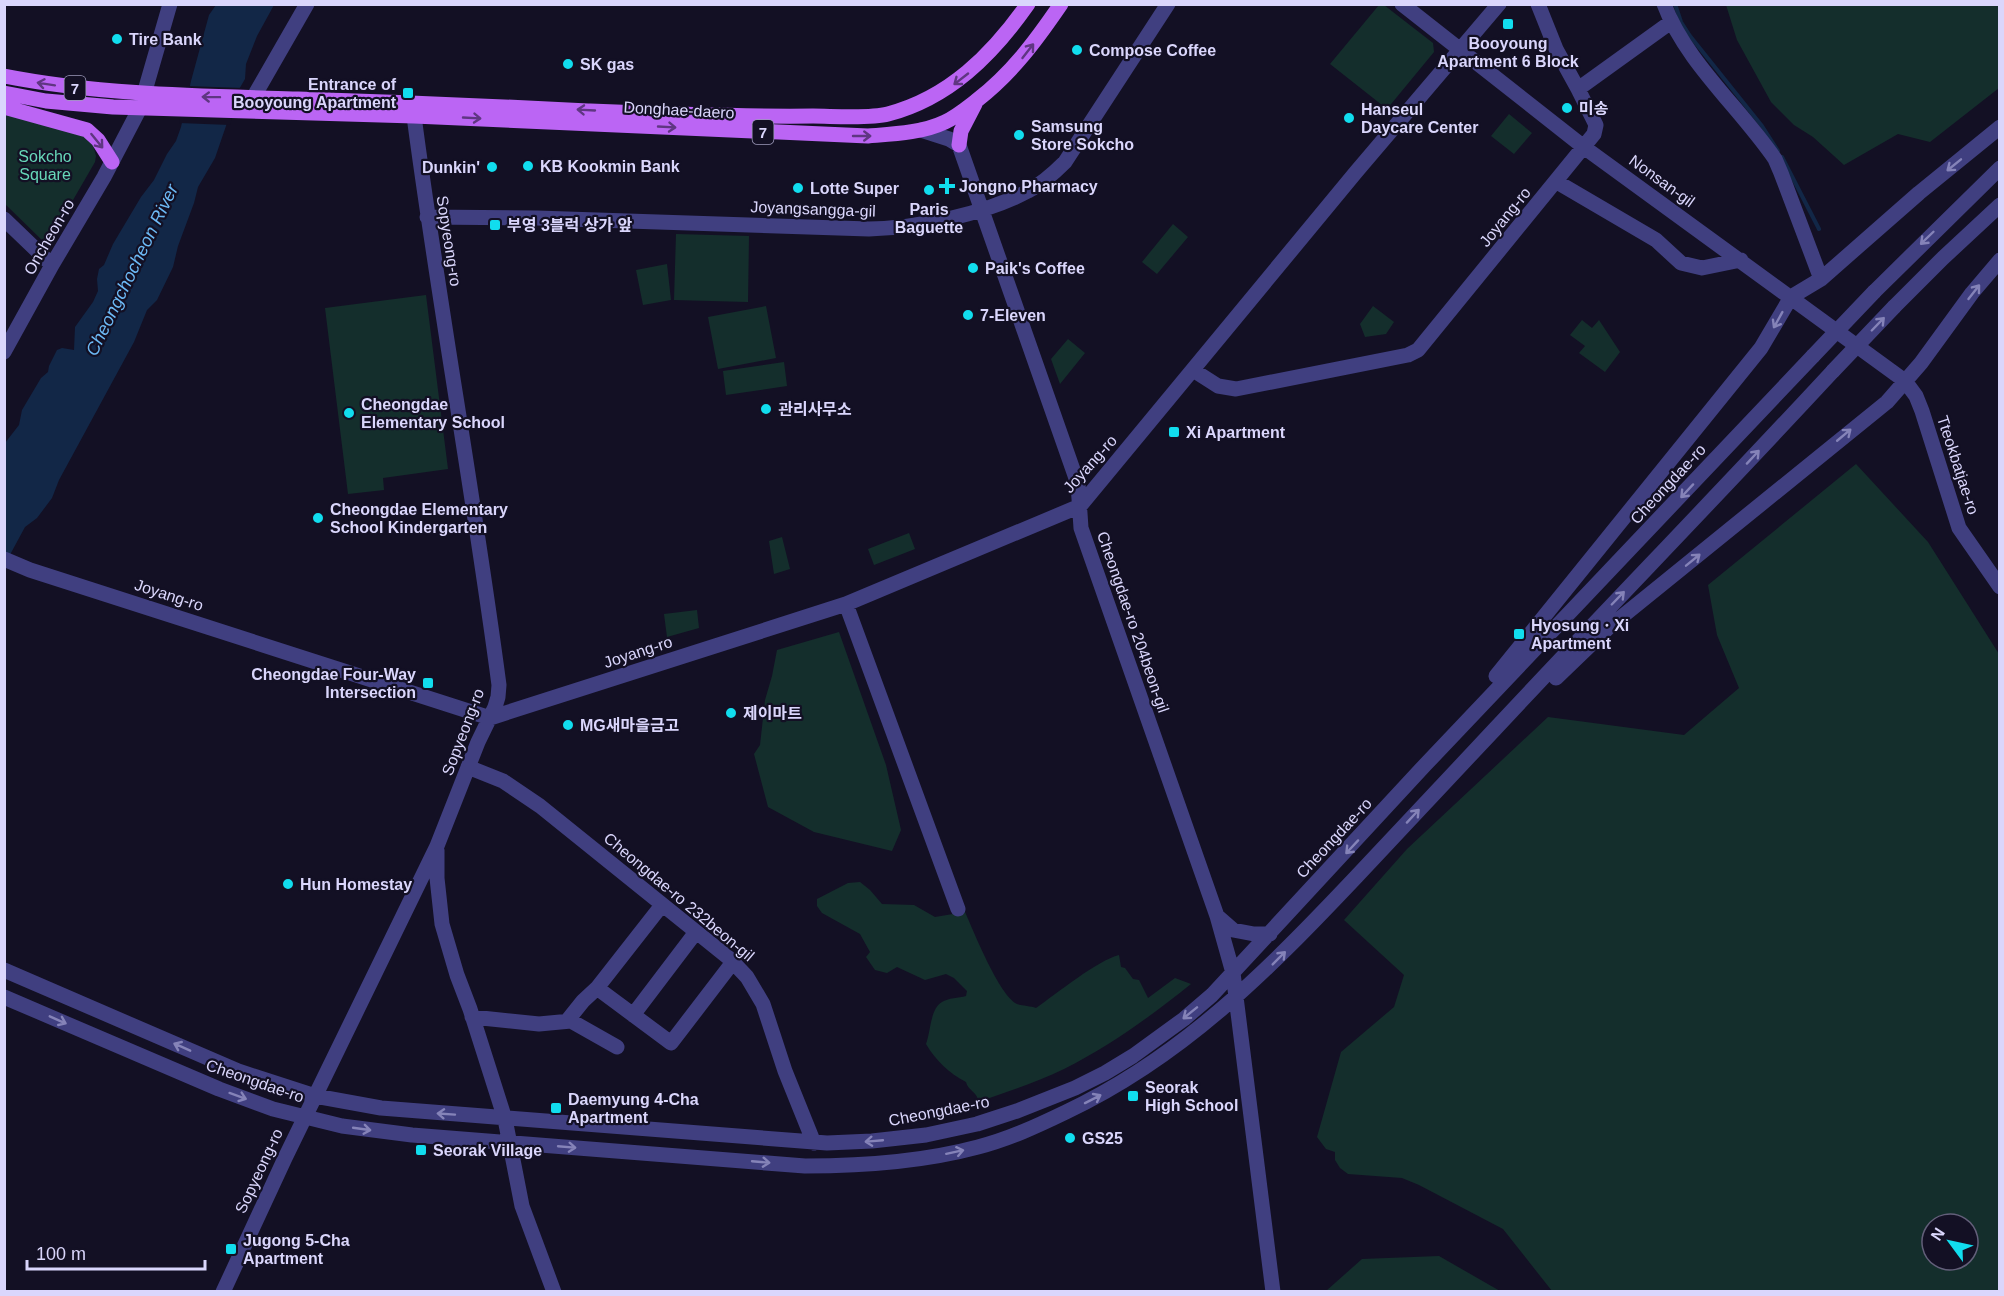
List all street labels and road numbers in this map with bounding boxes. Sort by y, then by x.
road number: 7 [64,76,86,100]
street label: Donghae-daero [623,99,735,121]
road number: 7 [752,120,774,144]
street label: Nonsan-gil [1626,152,1698,210]
street label: Joyang-ro [1476,184,1534,250]
street label: Sopyeong-ro [433,194,465,288]
street label: Oncheon-ro [21,196,78,278]
street label: Joyangsangga-gil [750,198,876,220]
street label: Tteokbatjae-ro [1934,413,1982,517]
street label: Joyang-ro [1060,432,1120,496]
street label: Cheongdae-ro [1627,441,1709,527]
street label: Cheongdae-ro 204beon-gil [1094,529,1172,715]
street label: Joyang-ro [133,576,206,614]
street label: Joyang-ro [602,633,675,671]
street label: Sopyeong-ro [439,686,487,778]
street label: Cheongdae-ro [1293,795,1375,881]
street label: Cheongdae-ro 232beon-gil [601,829,757,965]
street label: Cheongdae-ro [204,1056,306,1106]
street label: Cheongdae-ro [887,1093,991,1129]
street label: Sopyeong-ro [232,1126,286,1216]

